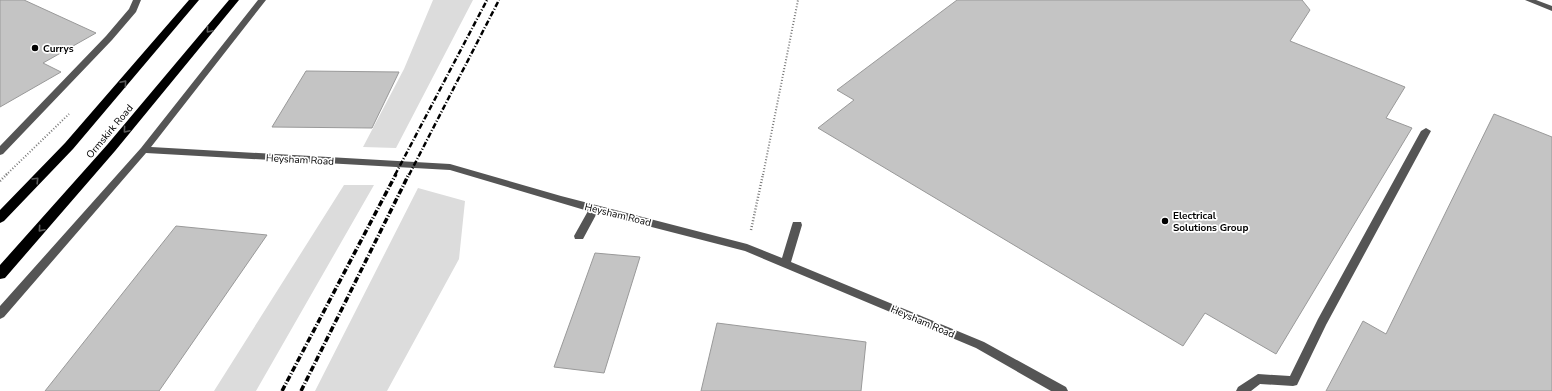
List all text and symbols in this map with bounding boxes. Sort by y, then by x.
one-way arrow [206,25,213,33]
place label: Currys [43,42,74,56]
marker: Currys [30,43,40,53]
one-way arrow [119,81,126,88]
street label: Ormskirk Road [83,102,137,162]
one-way arrow [123,125,130,133]
street label: Heysham Road [266,151,334,169]
one-way arrow [32,177,39,185]
street label: Heysham Road [583,200,653,230]
place label: Electrical Solutions Group [1173,209,1248,235]
marker: Electrical Solutions Group [1160,216,1170,226]
one-way arrow [38,224,45,231]
street label: Heysham Road [889,302,957,342]

